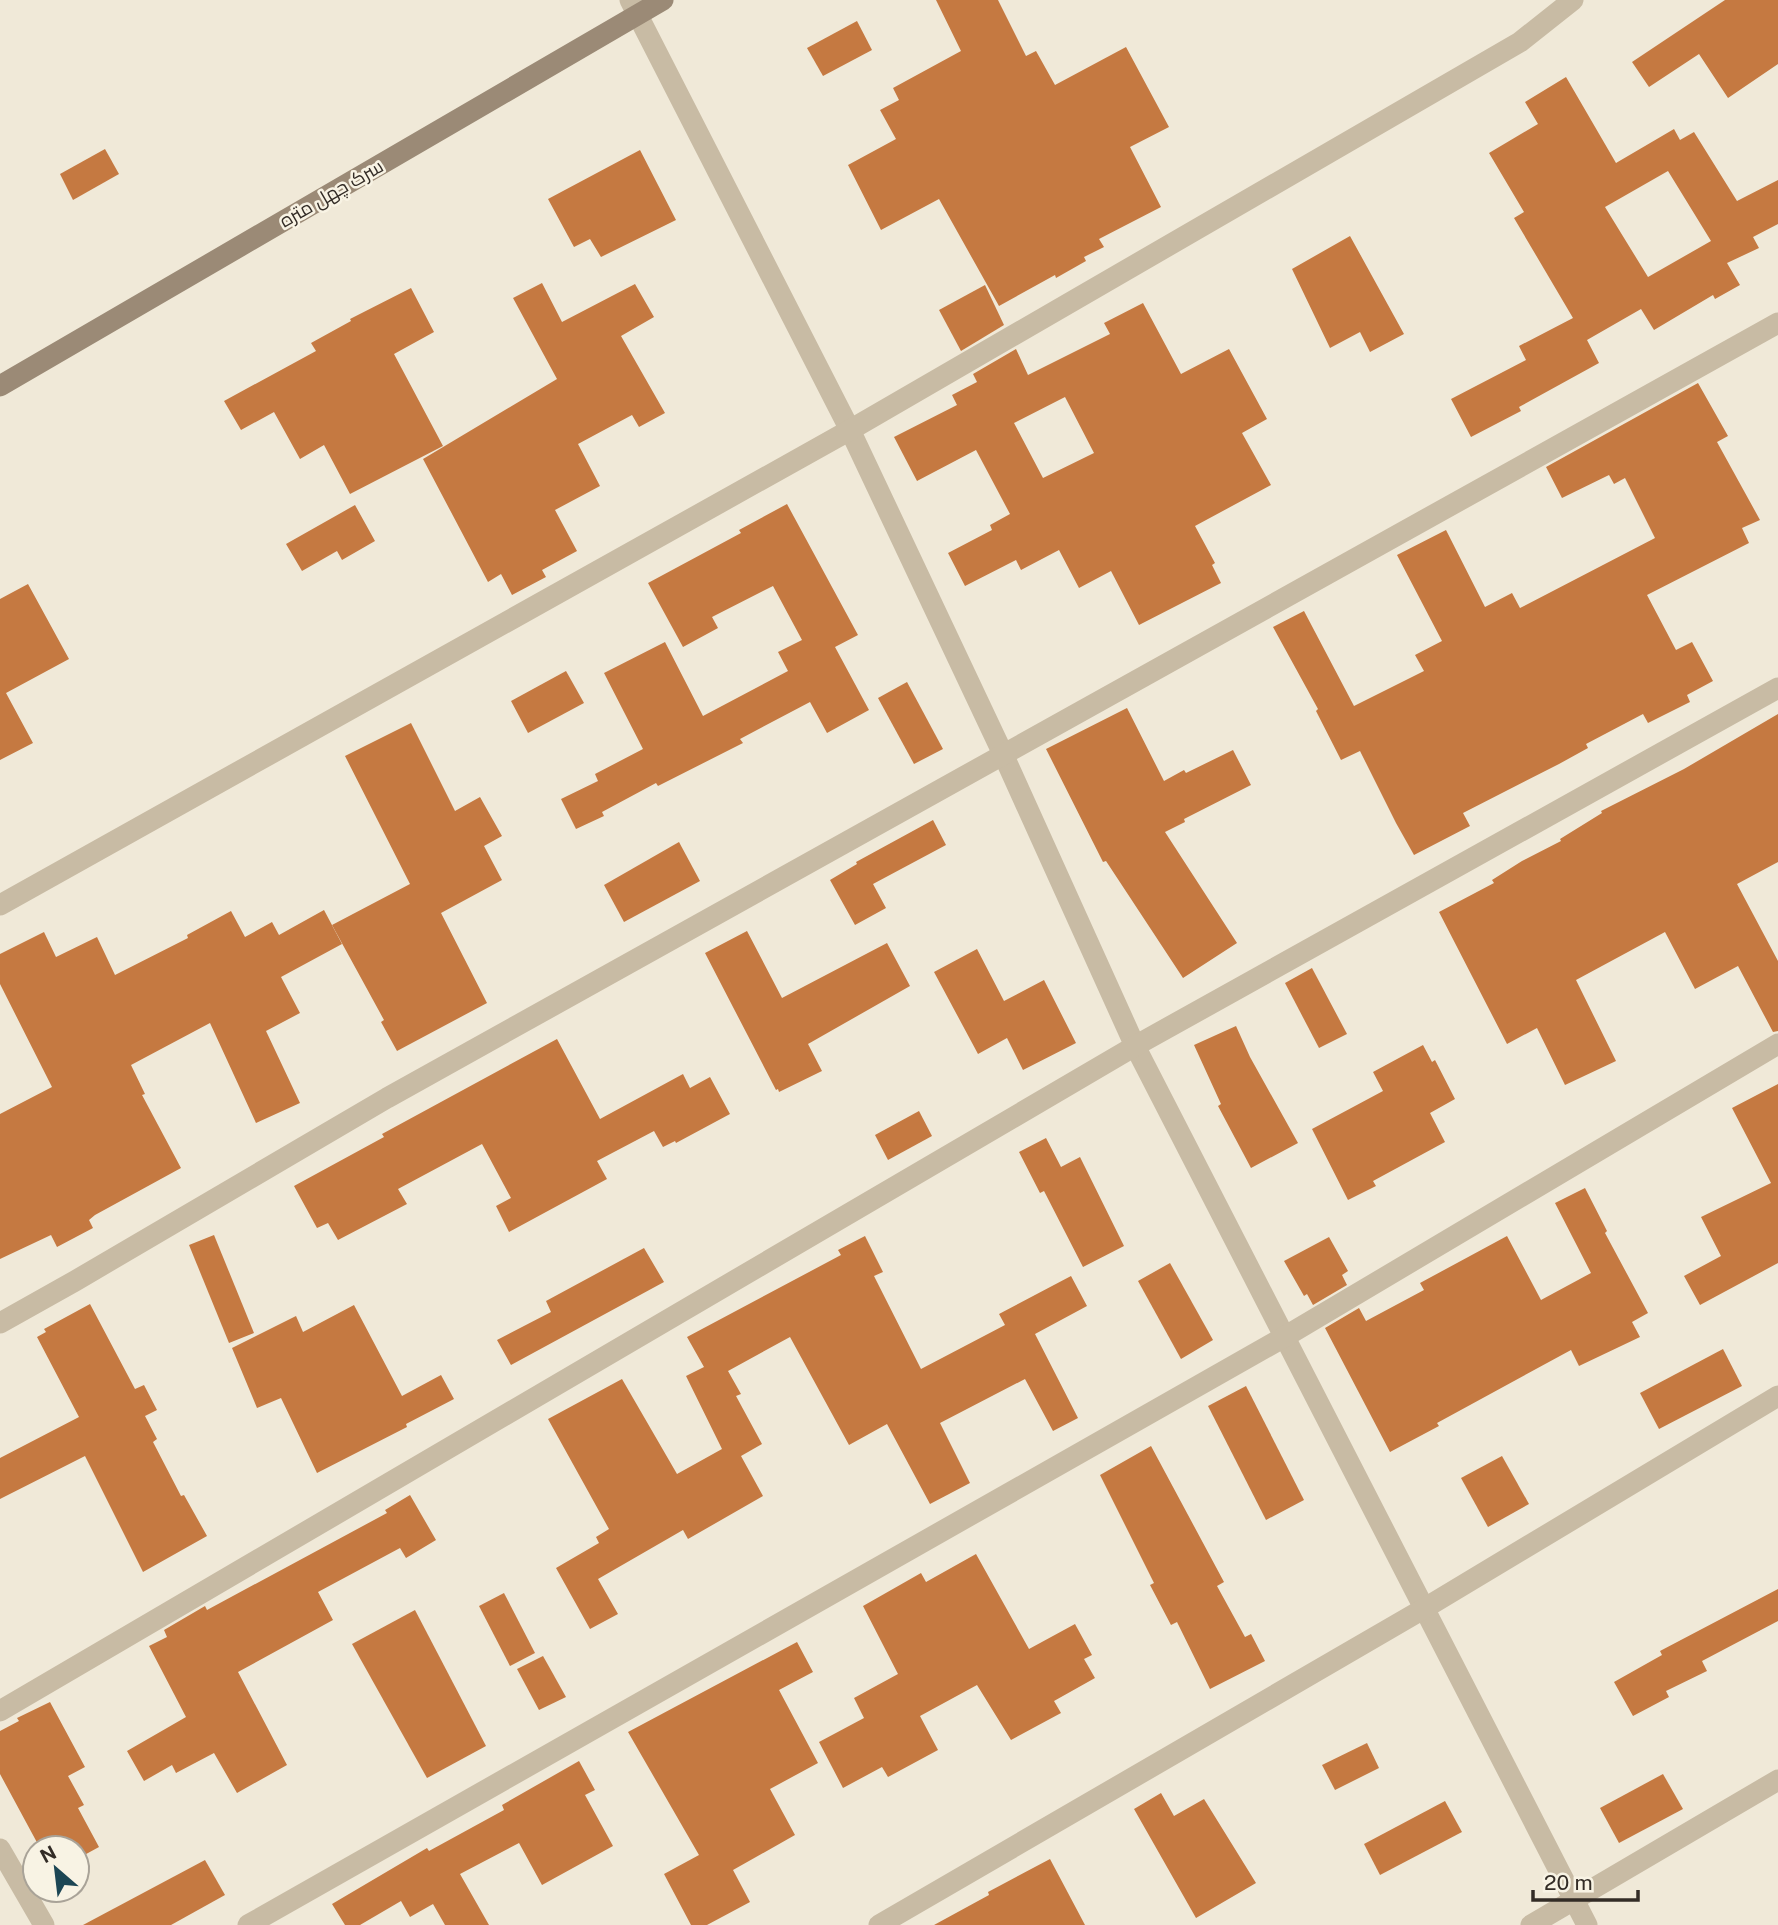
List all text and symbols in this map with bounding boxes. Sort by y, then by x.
street label: سرک چهل متره [275,154,388,233]
north arrow [21,1834,91,1904]
text: N [36,1841,60,1867]
scale bar [1533,1858,1638,1902]
text: 20 m [1544,1870,1593,1895]

